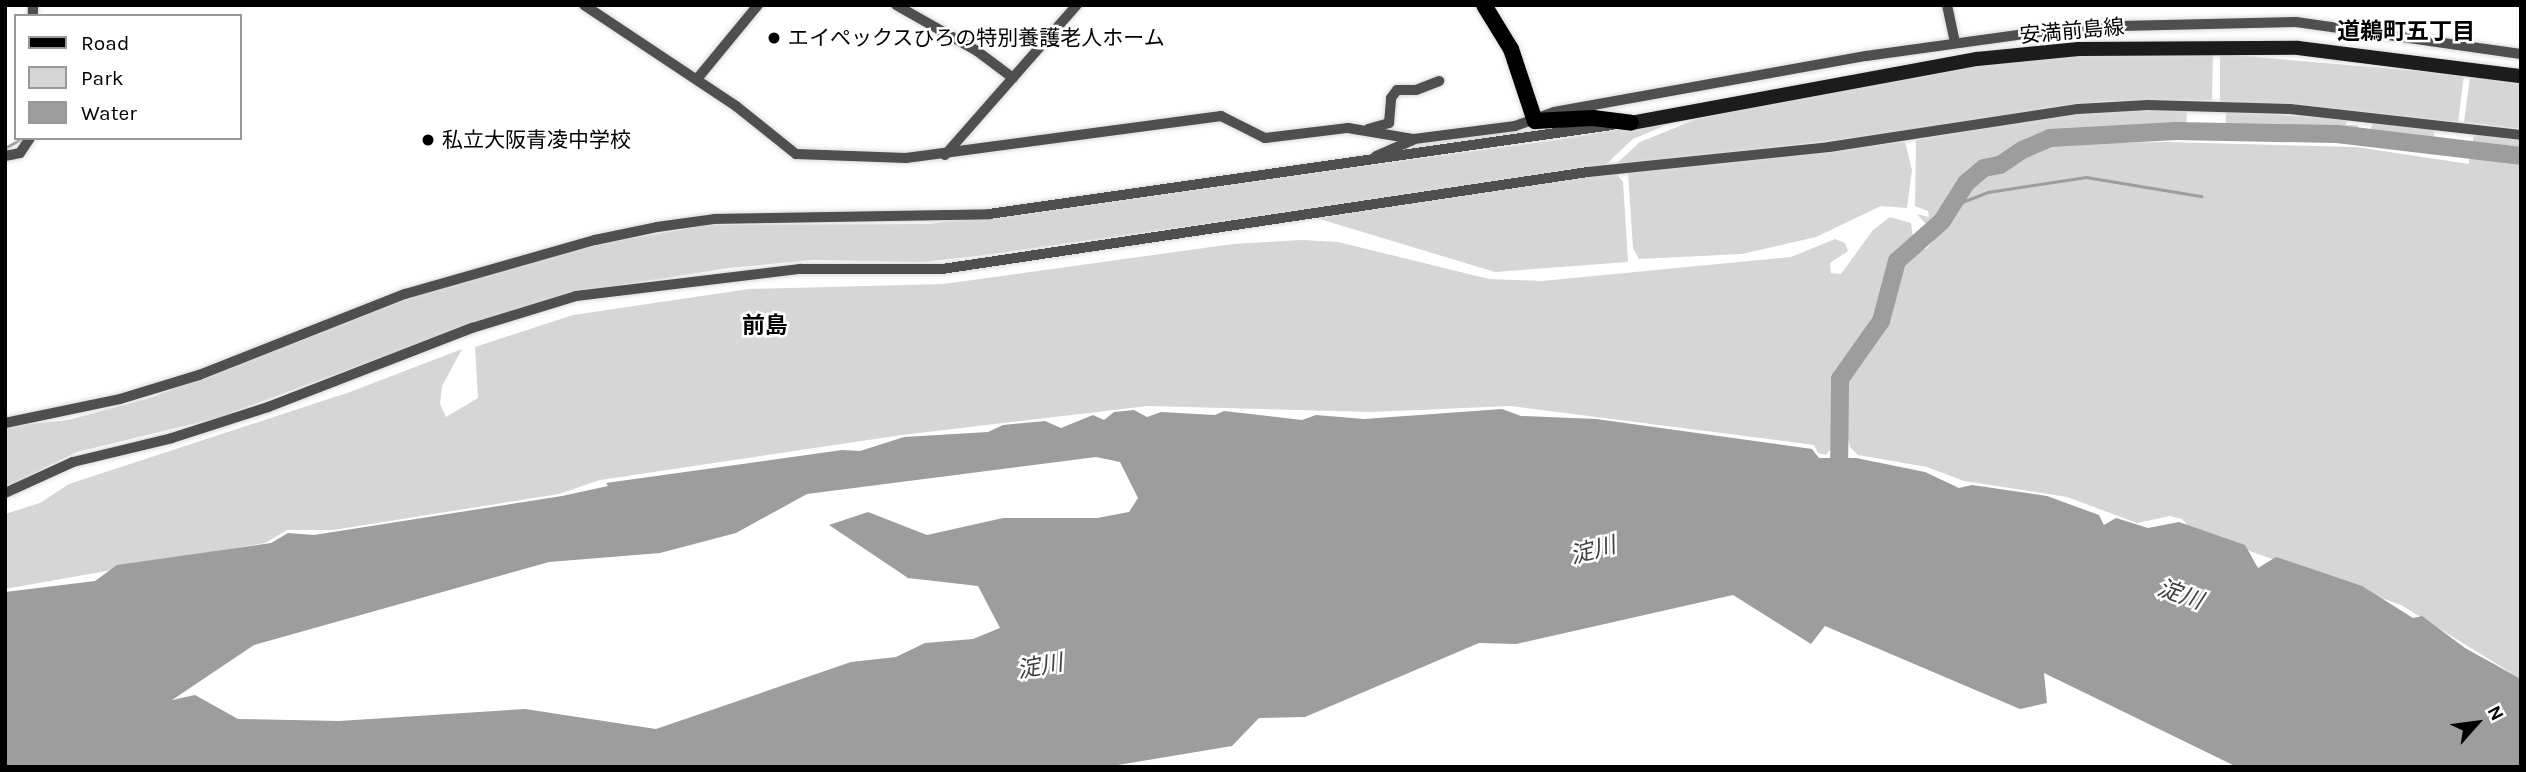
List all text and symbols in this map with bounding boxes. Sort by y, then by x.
legend [14,14,242,140]
street label: 安満前島線 [2019,14,2125,48]
district label: 道鵜町五丁目 [2337,18,2475,46]
place label: エイぺックスひろの特別養護老人ホーム [788,25,1166,51]
marker: エイぺックスひろの特別養護老人ホーム [766,30,782,46]
text: Road [81,31,129,55]
text: Park [81,66,124,90]
text: Water [81,101,137,125]
place label: 私立大阪青凌中学校 [442,127,631,153]
marker: 私立大阪青凌中学校 [420,132,436,148]
district label: 前島 [742,312,788,340]
water label: 淀川 [1567,532,1619,570]
water label: 淀川 [2154,574,2206,616]
water label: 淀川 [1015,649,1065,685]
north arrow [2442,688,2512,758]
text: N [2483,702,2508,724]

